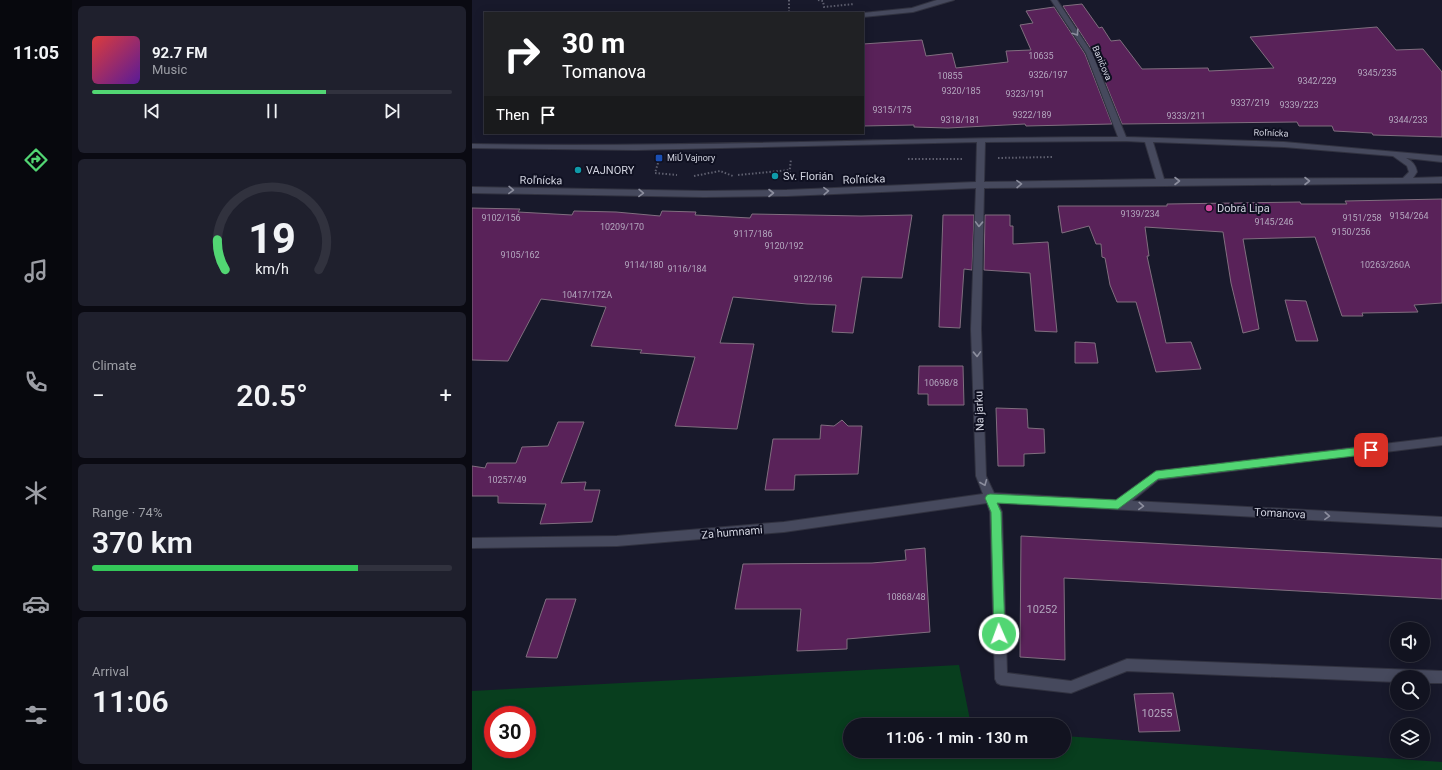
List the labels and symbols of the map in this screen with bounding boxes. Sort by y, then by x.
one-way arrow [1071,28,1078,35]
street label: Baničova [1090,44,1114,82]
house number: 10635 [1028,51,1054,61]
house number: 9345/235 [1357,68,1397,78]
house number: 9326/197 [1028,70,1068,80]
house number: 10855 [937,71,963,81]
house number: 9342/229 [1297,76,1337,86]
house number: 9320/185 [941,86,981,96]
house number: 9323/191 [1005,89,1045,99]
house number: 9337/219 [1230,98,1270,108]
house number: 9339/223 [1279,100,1319,110]
house number: 9315/175 [872,105,912,115]
house number: 9322/189 [1012,110,1052,120]
house number: 9333/211 [1166,111,1206,121]
house number: 9318/181 [940,115,980,125]
house number: 9344/233 [1388,115,1428,125]
street label: Roľnícka [1253,127,1289,139]
place label: MiÚ Vajnory [667,152,716,163]
marker: MiÚ Vajnory [654,153,664,163]
place label: VAJNORY [586,164,635,177]
marker: VAJNORY [573,165,583,175]
place label: Sv. Florián [783,170,833,183]
marker: Sv. Florián [770,171,780,181]
street label: Roľnícka [842,172,886,187]
street label: Roľnícka [520,174,562,187]
one-way arrow [1174,177,1180,186]
one-way arrow [1304,177,1310,185]
one-way arrow [1016,180,1022,189]
one-way arrow [508,186,514,195]
one-way arrow [823,187,829,196]
one-way arrow [638,189,644,197]
one-way arrow [768,189,774,197]
place label: Dobrá Lipa [1217,202,1270,215]
marker: Dobrá Lipa [1204,203,1214,213]
house number: 9139/234 [1120,209,1160,219]
house number: 9154/264 [1389,211,1429,221]
house number: 9102/156 [481,213,521,223]
house number: 9151/258 [1342,213,1382,223]
house number: 9145/246 [1254,217,1294,227]
one-way arrow [975,221,984,227]
house number: 10209/170 [600,222,644,232]
house number: 9150/256 [1331,227,1371,237]
house number: 9117/186 [733,229,773,239]
house number: 9120/192 [764,241,804,251]
house number: 9105/162 [500,250,540,260]
house number: 9114/180 [624,260,664,270]
house number: 10263/260A [1360,260,1410,270]
house number: 9116/184 [667,264,707,274]
house number: 9122/196 [793,274,833,284]
house number: 10417/172A [562,290,612,300]
one-way arrow [973,351,981,357]
house number: 10698/8 [924,378,958,388]
street label: Na jarku [972,390,987,431]
pin [1354,433,1388,467]
house number: 10257/49 [487,475,527,485]
one-way arrow [980,480,988,487]
one-way arrow [1138,502,1144,510]
street label: Tomanova [1254,506,1306,521]
one-way arrow [1324,511,1330,520]
street label: Za humnami [701,523,763,542]
house number: 10868/48 [886,592,926,602]
house number: 10252 [1027,603,1057,616]
position arrow [978,613,1020,655]
speed limit sign: 30 [484,706,536,758]
house number: 10255 [1142,707,1172,720]

